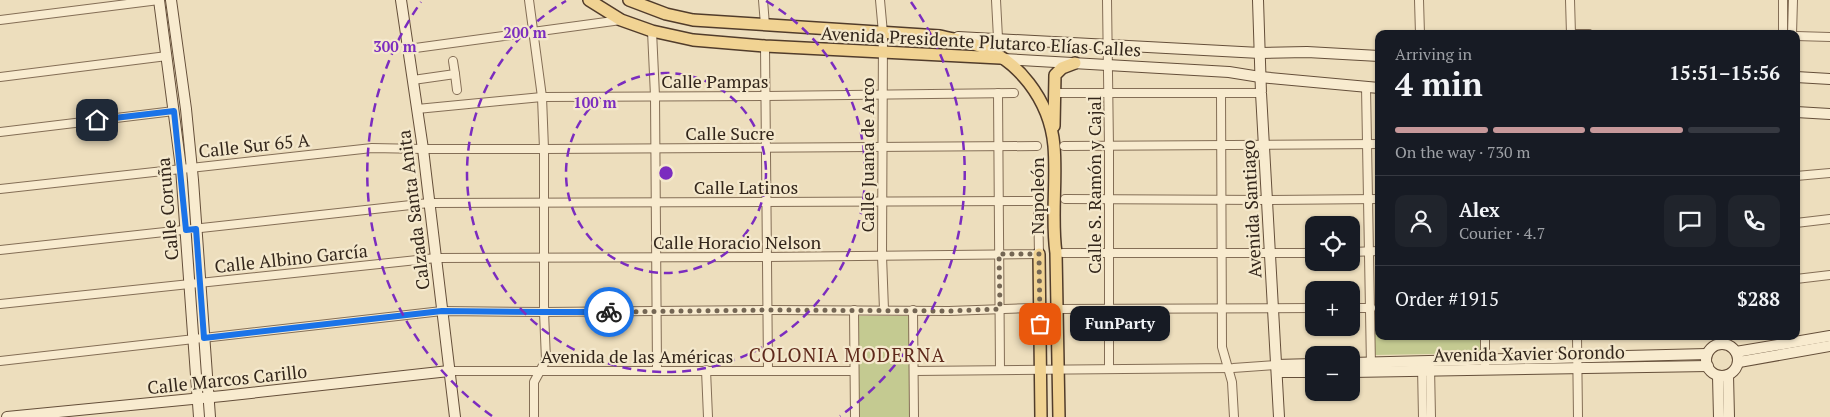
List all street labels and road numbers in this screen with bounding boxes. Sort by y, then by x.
street label: Avenida Presidente Plutarco Elías Calles [820,21,1142,61]
street label: Calle Pampas [661,69,769,93]
street label: Calle Juana de Arco [855,77,879,232]
street label: Calle S. Ramón y Cajal [1082,96,1106,274]
street label: Calle Sucre [685,121,775,145]
street label: Calle Sur 65 A [197,127,312,163]
street label: Calzada Santa Anita [391,129,435,291]
street label: Avenida Santiago [1235,139,1267,279]
street label: Calle Coruña [151,157,183,261]
street label: Napoleón [1025,157,1049,235]
street label: Calle Latinos [694,175,798,199]
street label: Calle Horacio Nelson [653,230,821,254]
street label: Calle Albino García [213,238,369,278]
street label: Avenida Xavier Sorondo [1433,339,1625,367]
street label: Avenida de las Américas [541,344,733,368]
street label: Calle Marcos Carillo [146,359,308,399]

